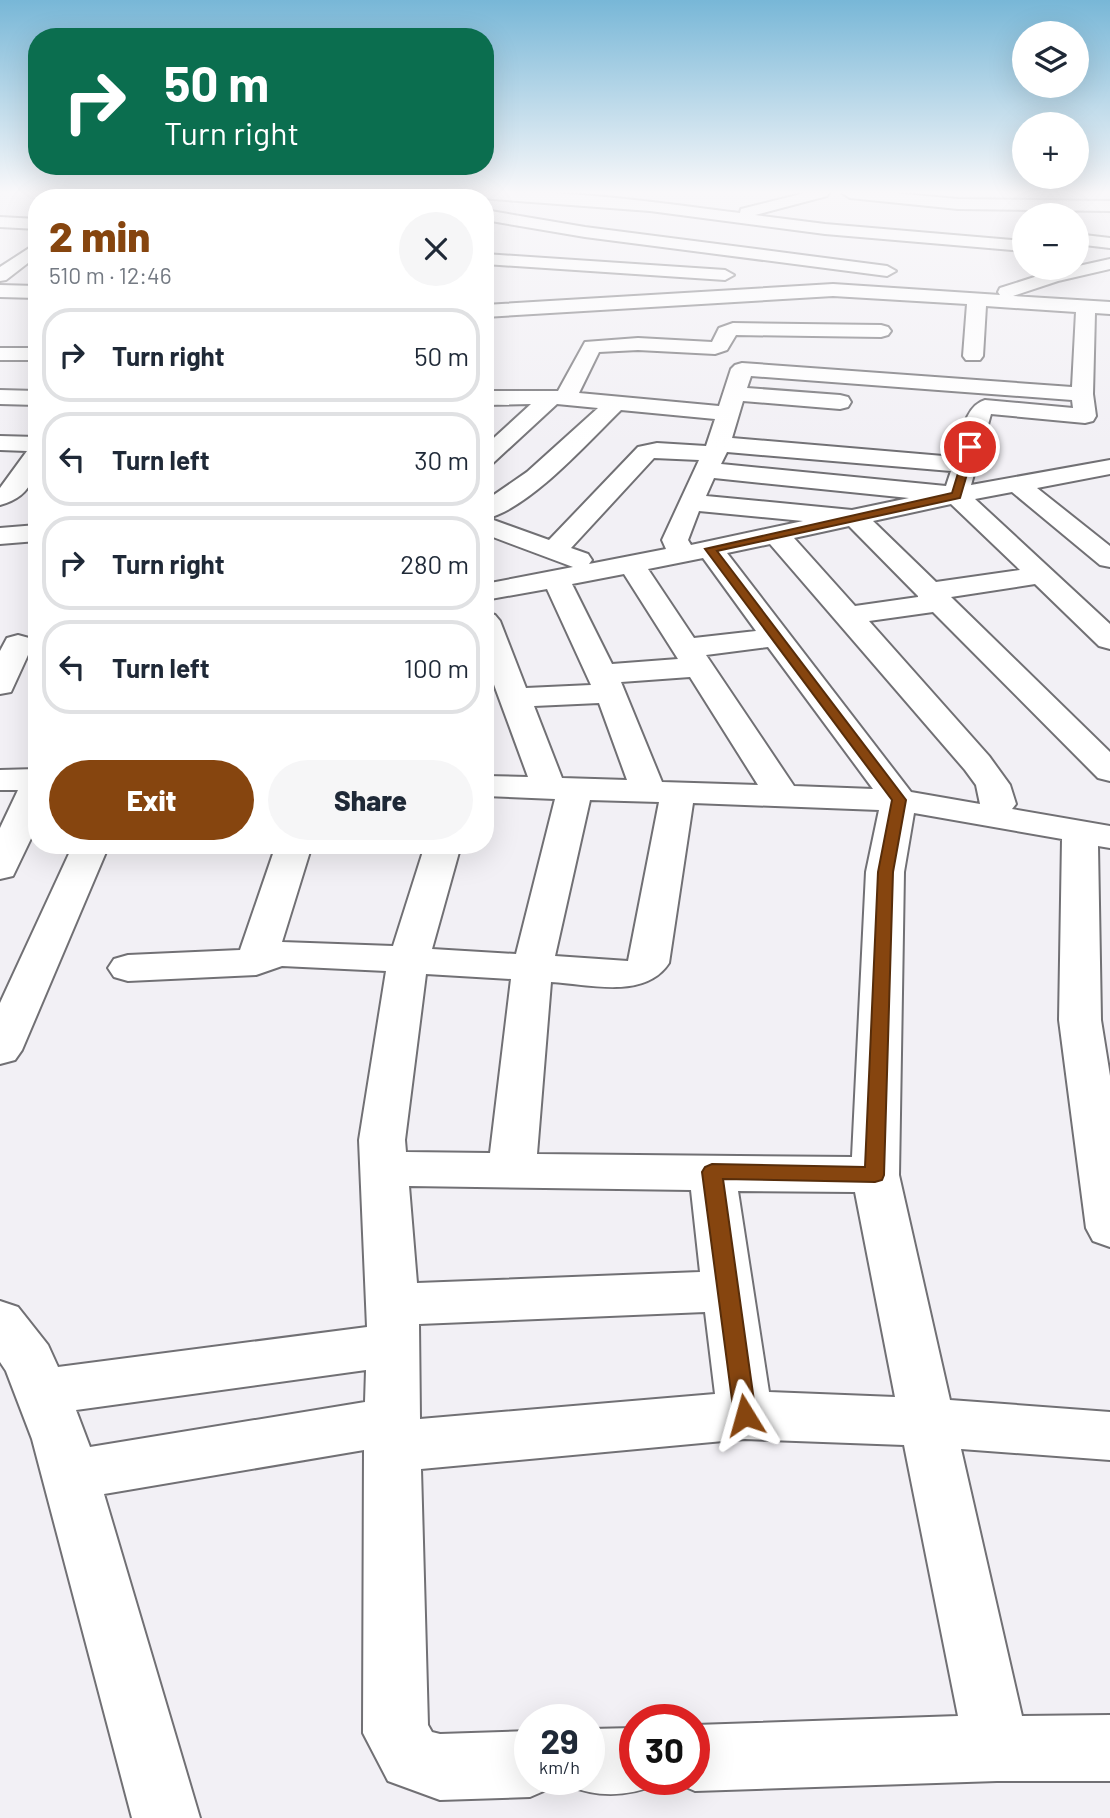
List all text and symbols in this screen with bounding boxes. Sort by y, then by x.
map controls [1012,21,1089,280]
button: layers [1012,21,1089,98]
text: 50 m [164,53,269,112]
icon: right [49,56,140,147]
button: + [1012,112,1089,189]
text: Turn right [164,113,299,151]
button: − [1012,203,1089,280]
text: 2 min [49,210,150,260]
button: close [399,212,473,286]
text: 510 m · 12:46 [49,261,172,289]
icon: right [53,336,91,374]
text: Turn right [112,340,225,371]
text: 50 m [414,340,469,371]
pin [940,417,1000,477]
icon: arrive [951,428,989,466]
icon: left [53,440,91,478]
text: Turn left [112,444,210,475]
text: 30 m [414,444,469,475]
icon: right [53,544,91,582]
text: Turn right [112,548,225,579]
text: 280 m [400,548,469,579]
icon: left [53,648,91,686]
text: Turn left [112,652,210,683]
text: 100 m [404,652,469,683]
button: Exit [49,760,254,840]
button: Share [268,760,473,840]
position arrow [708,1378,782,1452]
speed limit sign: 30 [619,1704,710,1795]
text: 29 [540,1719,579,1761]
text: km/h [539,1756,580,1778]

